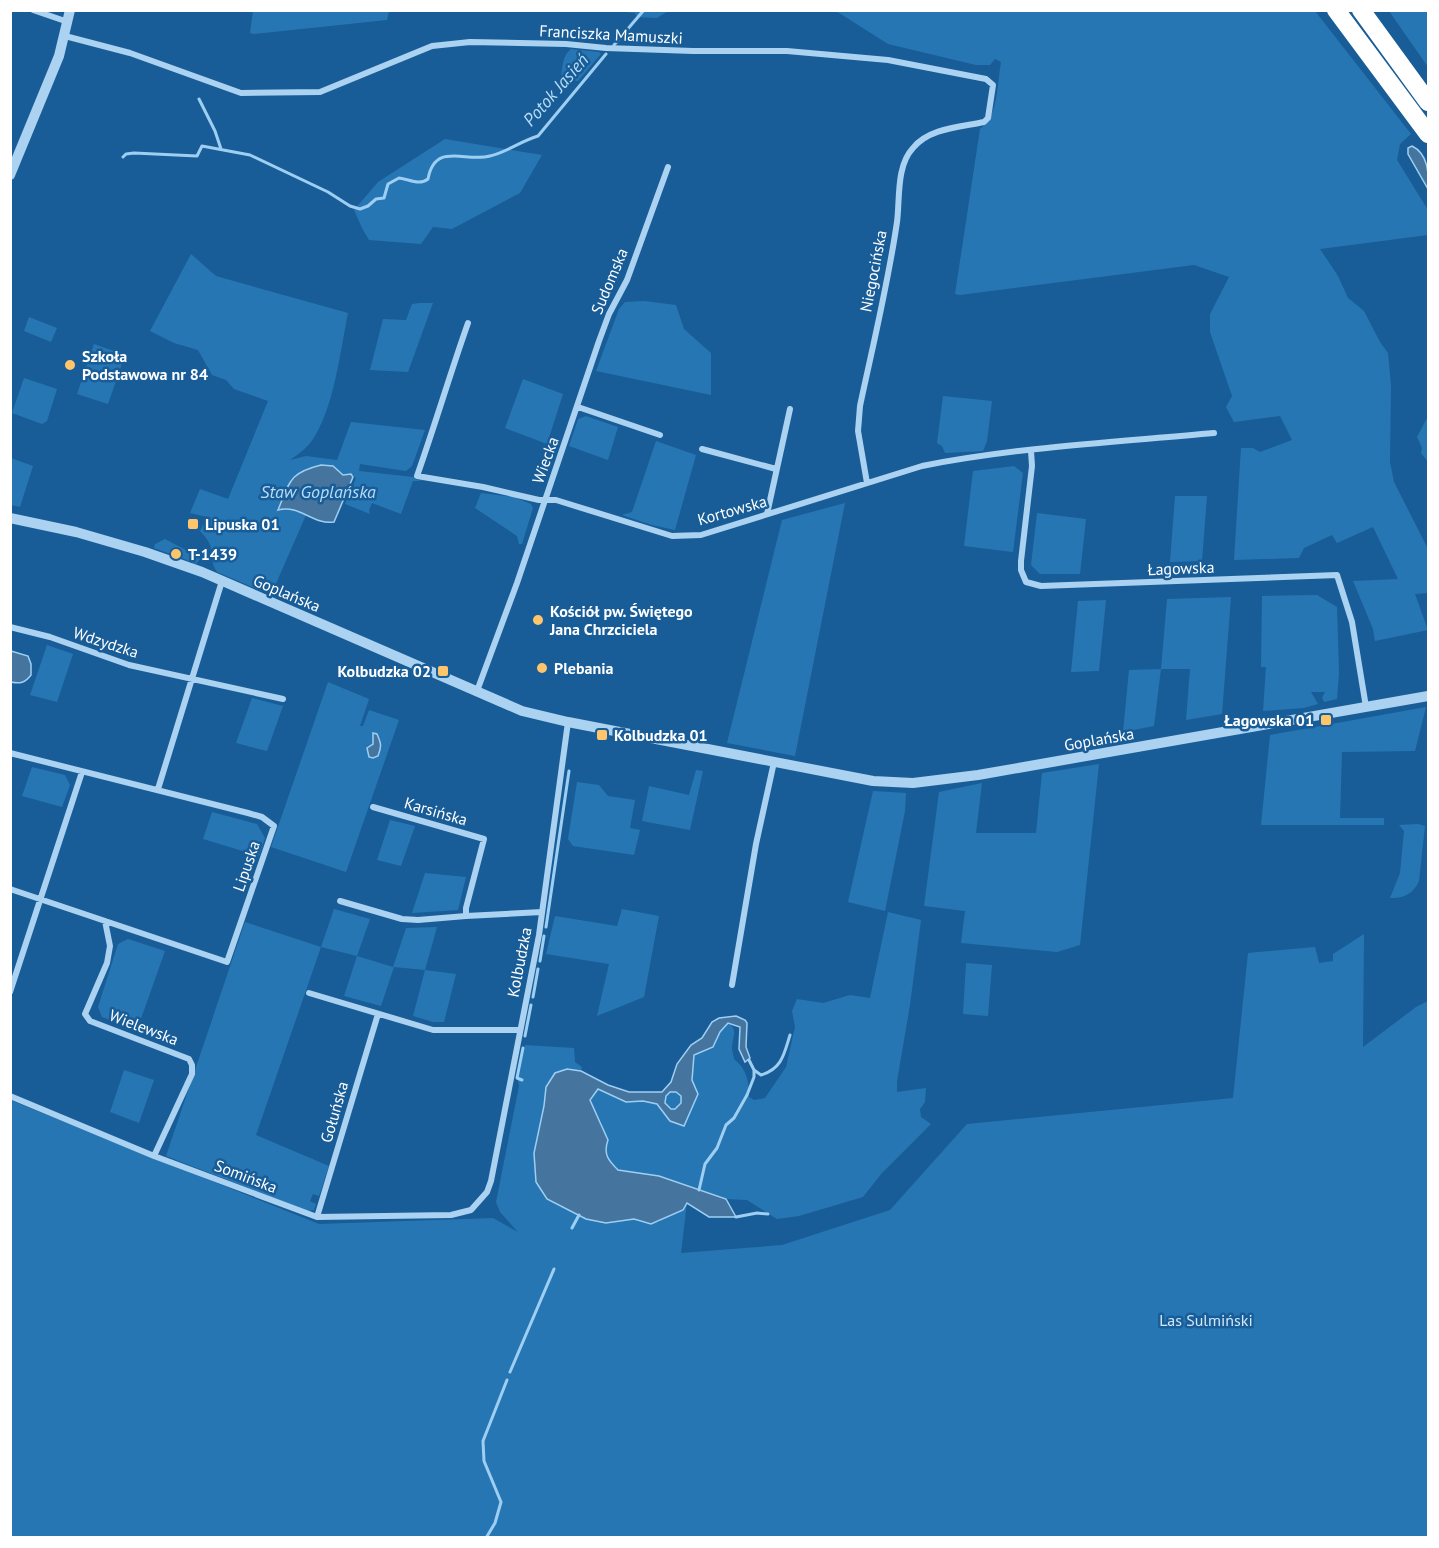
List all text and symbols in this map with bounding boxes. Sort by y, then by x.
street label: Franciszka Mamuszki [539,20,683,48]
water label: Potok Jasień [518,49,593,131]
street label: Niegocińska [855,228,891,314]
street label: Sudomska [586,245,632,317]
place label: Szkoła Podstawowa nr 84 [82,346,208,384]
marker: Szkoła Podstawowa nr 84 [63,358,77,372]
street label: Wiecka [527,434,563,486]
water label: Staw Goplańska [260,480,376,503]
street label: Kortowska [695,491,769,529]
place label: Lipuska 01 [205,514,280,534]
marker: Lipuska 01 [186,517,200,531]
place label: T-1439 [188,544,237,564]
marker: T-1439 [169,547,183,561]
street label: Łagowska [1147,557,1215,579]
street label: Goplańska [251,570,323,616]
place label: Kościół pw. Świętego Jana Chrzciciela [549,601,693,639]
marker: Kościół pw. Świętego Jana Chrzciciela [531,613,545,627]
street label: Wdzydzka [71,622,141,662]
place label: Plebania [554,658,614,678]
place label: Kolbudzka 02 [337,661,431,681]
marker: Plebania [535,661,549,675]
marker: Kolbudzka 02 [436,664,450,678]
place label: Łagowska 01 [1224,710,1314,730]
marker: Łagowska 01 [1319,713,1333,727]
street label: Goplańska [1062,723,1136,755]
place label: Kolbudzka 01 [614,725,708,745]
marker: Kolbudzka 01 [595,728,609,742]
street label: Karsińska [402,792,470,830]
street label: Lipuska [228,838,264,894]
street label: Kolbudzka [502,925,536,999]
street label: Wielewska [107,1005,181,1049]
street label: Gołuńska [316,1079,352,1145]
street label: Somińska [212,1155,280,1197]
park label: Las Sulmiński [1159,1310,1253,1330]

